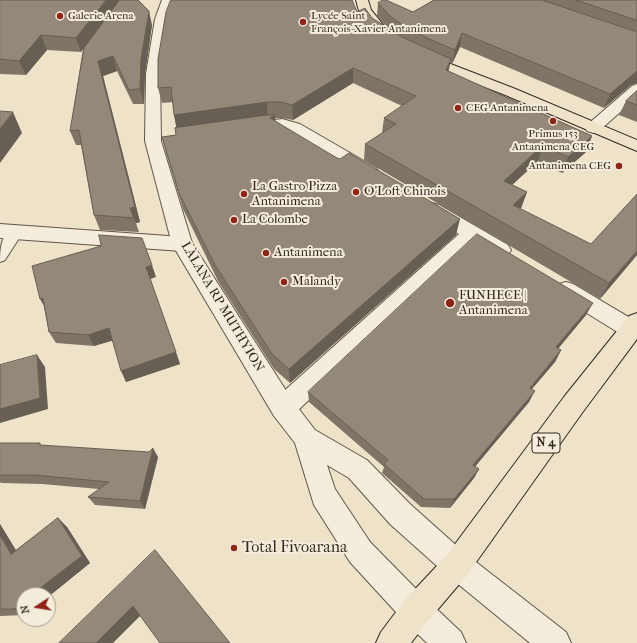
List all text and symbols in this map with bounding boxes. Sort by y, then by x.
place label: Galerie Arena [68,9,134,23]
place label: Lycée Saint François-Xavier Antanimena [311,9,446,35]
marker: Galerie Arena [55,11,65,21]
marker: Lycée Saint François-Xavier Antanimena [298,17,308,27]
place label: CEG Antanimena [466,101,548,115]
marker: CEG Antanimena [453,103,463,113]
marker: Primus 153 Antanimena CEG [548,116,558,126]
place label: Primus 153 Antanimena CEG [512,127,594,153]
place label: Antanimena CEG [529,159,611,173]
marker: Antanimena CEG [614,161,624,171]
place label: La Gastro Pizza Antanimena [252,179,337,210]
place label: O'Loft Chinois [364,184,446,200]
marker: O'Loft Chinois [351,187,361,197]
marker: La Gastro Pizza Antanimena [239,189,249,199]
place label: La Colombe [242,212,308,228]
marker: La Colombe [229,215,239,225]
street label: LÀLANA RP MUTHYION [177,239,267,375]
place label: Antanimena [274,245,343,261]
marker: Antanimena [261,248,271,258]
place label: Malandy [292,274,341,290]
marker: Malandy [279,277,289,287]
place label: FUNHECE | Antanimena [459,288,528,319]
marker: FUNHECE | Antanimena [444,297,456,309]
road number: N 4 [532,433,560,453]
place label: Total Fivoarana [242,538,347,558]
marker: Total Fivoarana [229,543,239,553]
north arrow [16,587,56,627]
text: N [18,604,32,615]

